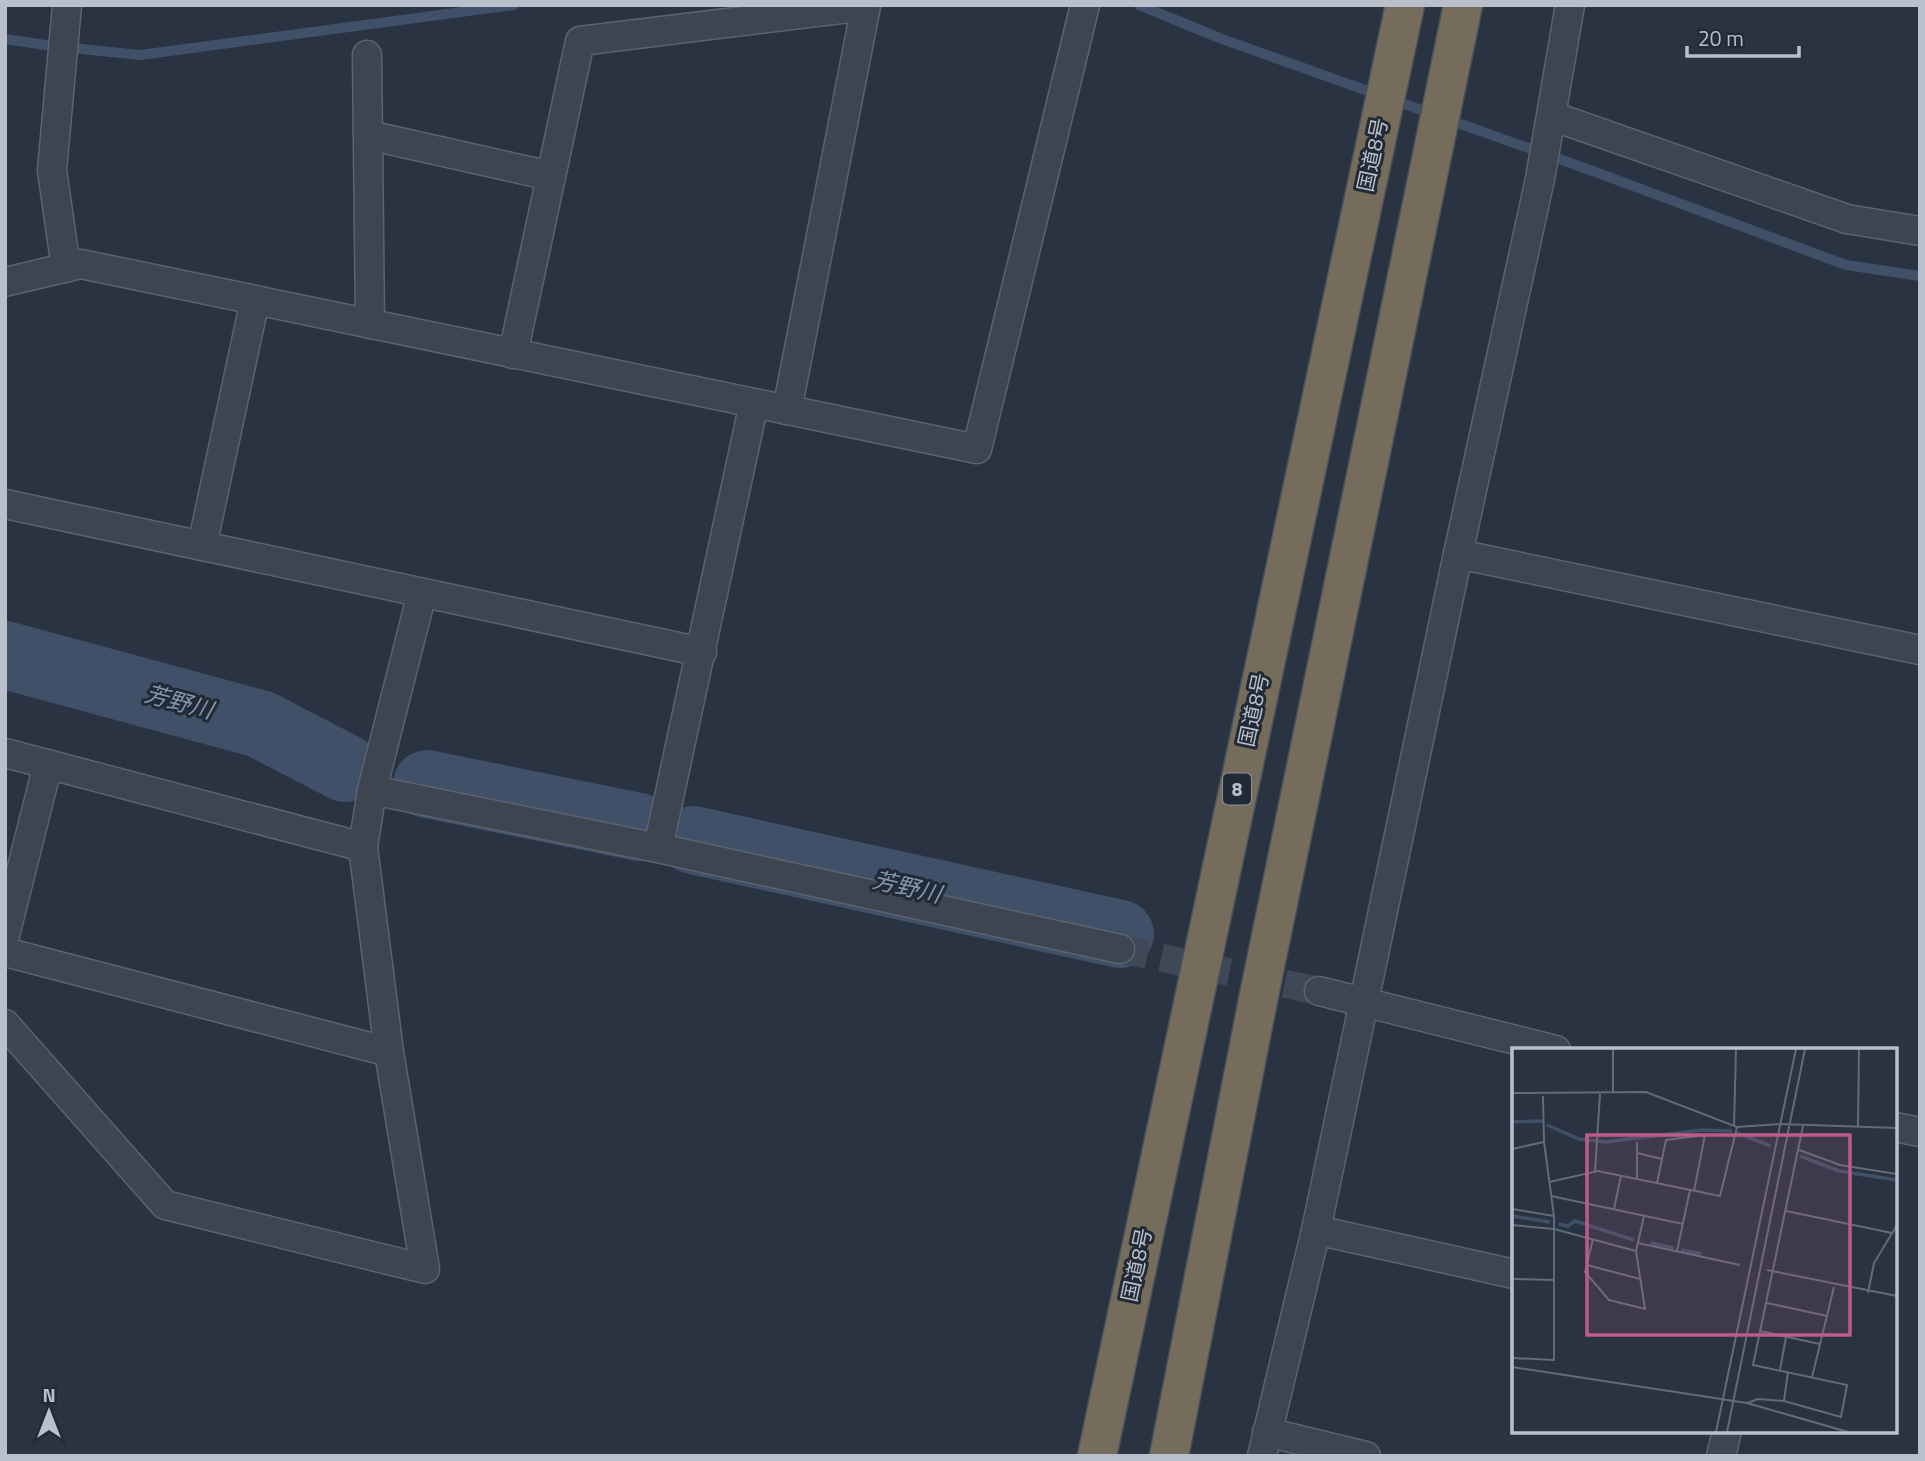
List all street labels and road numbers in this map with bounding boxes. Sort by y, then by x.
street label: 国道8号 [1349,115,1395,195]
street label: 国道8号 [1230,670,1276,750]
road number: 8 [1223,774,1251,804]
street label: 国道8号 [1113,1225,1159,1305]

